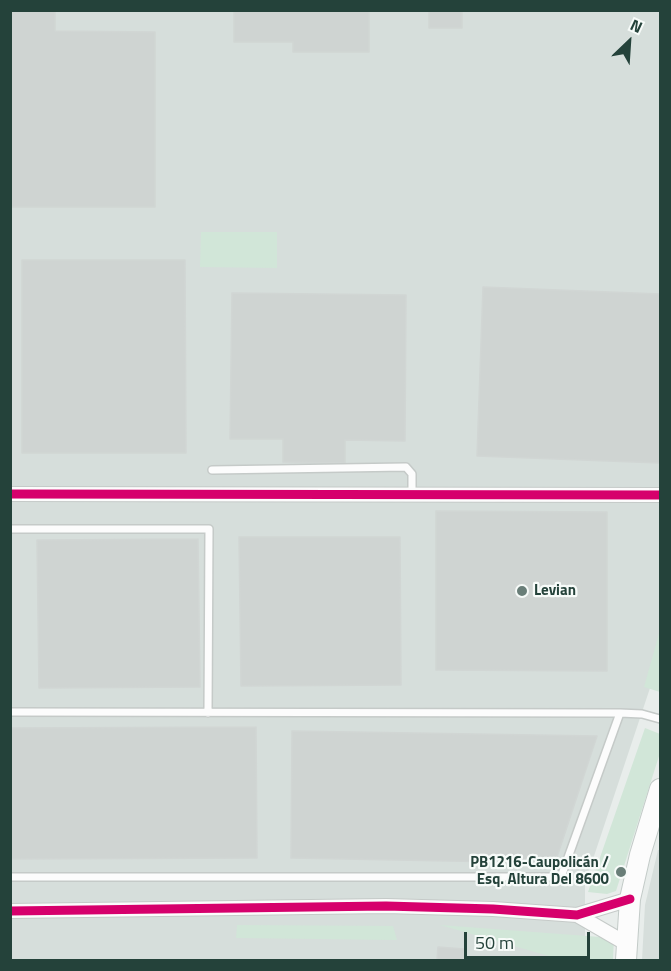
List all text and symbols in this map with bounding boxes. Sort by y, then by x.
north arrow [599,12,659,72]
text: N [627,12,647,39]
place label: Levian [534,582,576,600]
marker: Levian [515,584,529,598]
place label: PB1216-Caupolicán / Esq. Altura Del 8600 [470,854,609,889]
marker: PB1216-Caupolicán / Esq. Altura Del 8600 [614,865,628,879]
scale bar [467,920,593,958]
text: 50 m [475,929,514,956]

